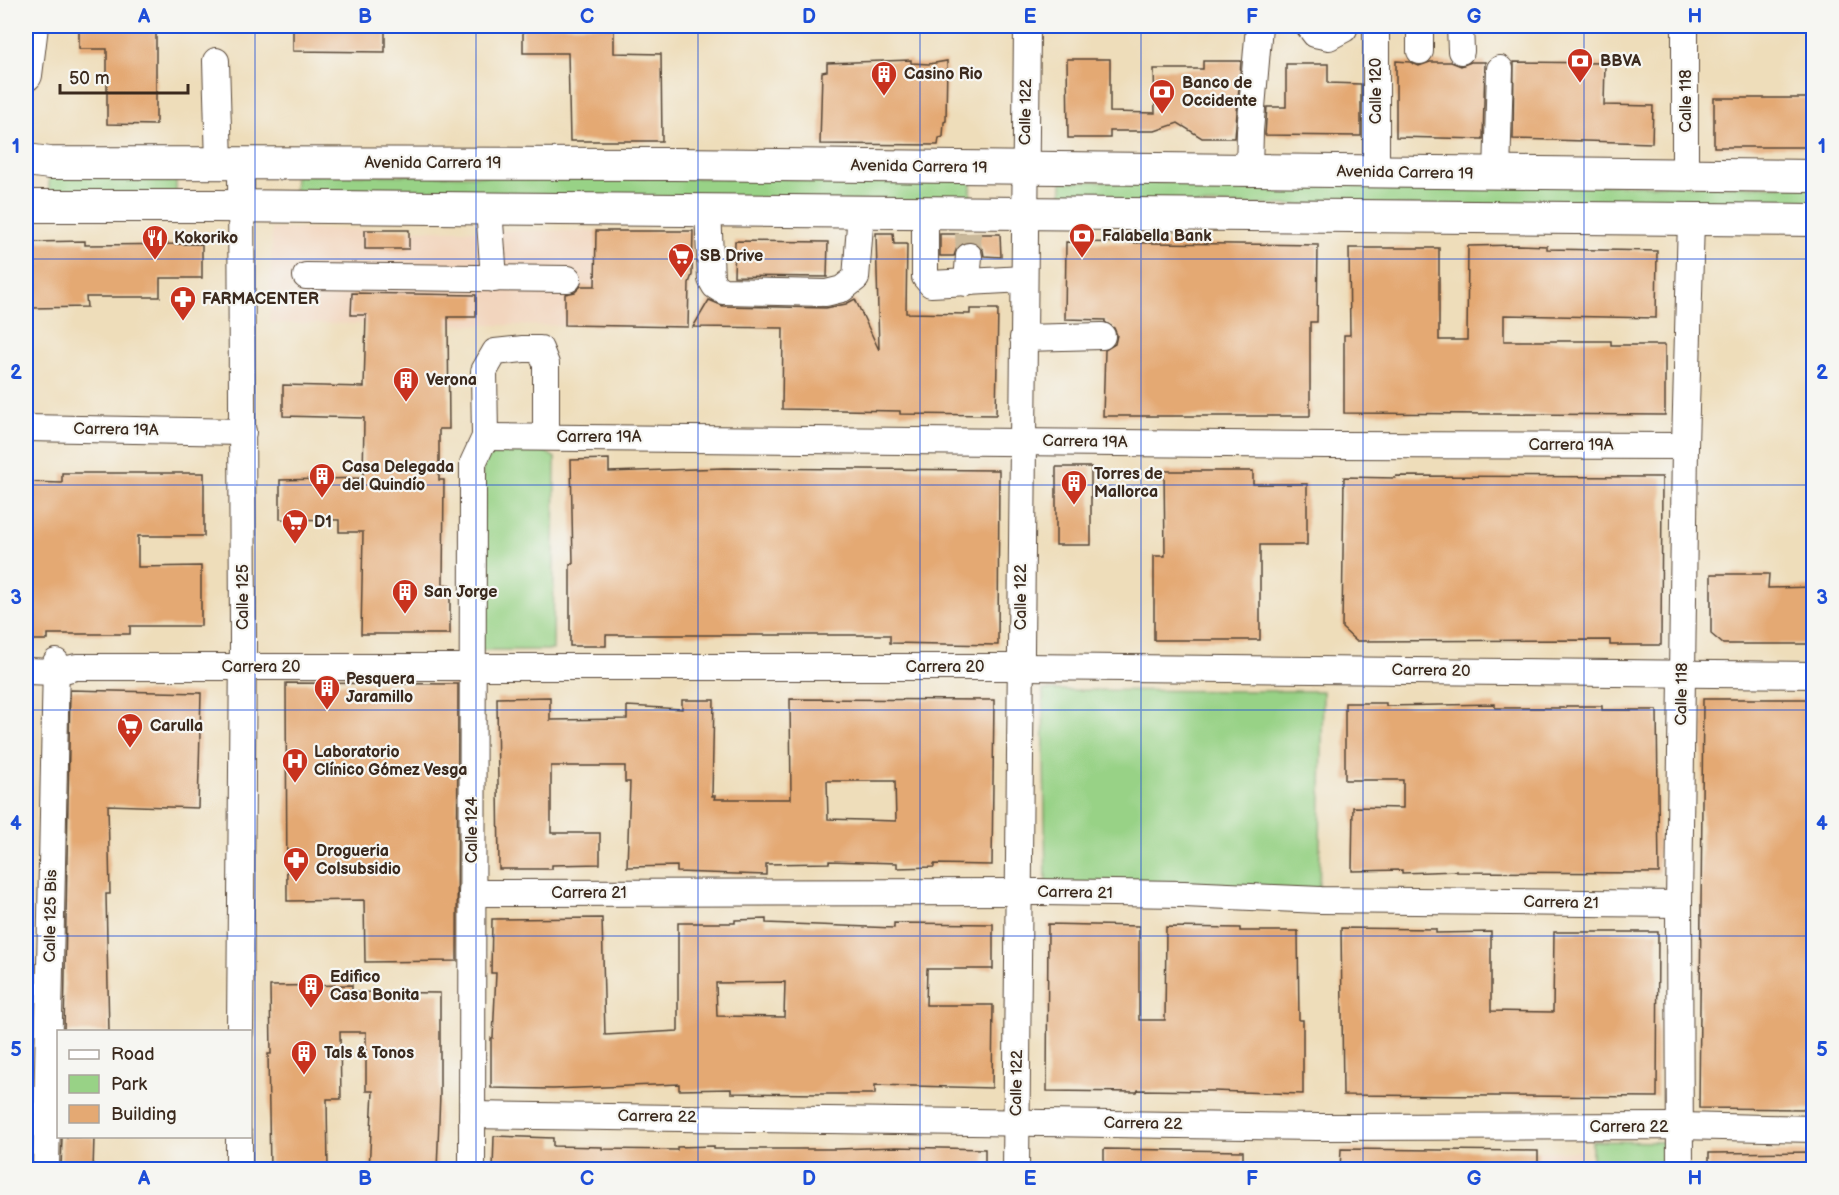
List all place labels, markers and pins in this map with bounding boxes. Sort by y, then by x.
bank icon: BBVA [1565,46,1595,84]
place label: BBVA [1600,52,1641,71]
building icon: Casino Rio [869,59,899,97]
place label: Casino Rio [904,65,983,84]
place label: Banco de Occidente [1182,74,1257,111]
bank icon: Banco de Occidente [1147,77,1177,115]
bank icon: Falabella Bank [1067,221,1097,259]
restaurant icon: Kokoriko [140,223,170,261]
place label: Falabella Bank [1102,227,1212,246]
place label: Kokoriko [174,229,238,248]
supermarket icon: SB Drive [666,241,696,279]
place label: SB Drive [700,247,763,266]
pharmacy icon: FARMACENTER [168,284,198,322]
place label: FARMACENTER [202,290,319,309]
building icon: Verona [391,365,421,403]
place label: Verona [426,371,477,390]
place label: Casa Delegada del Quindío [342,458,454,495]
building icon: Casa Delegada del Quindío [307,461,337,499]
place label: Torres de Mallorca [1094,465,1163,502]
building icon: Torres de Mallorca [1059,468,1089,506]
supermarket icon: D1 [280,507,310,545]
place label: D1 [314,513,332,532]
building icon: San Jorge [390,577,420,615]
place label: San Jorge [424,583,498,602]
place label: Pesquera Jaramillo [346,670,415,707]
building icon: Pesquera Jaramillo [312,673,342,711]
supermarket icon: Carulla [115,711,145,749]
place label: Carulla [150,717,203,736]
place label: Laboratorio Clínico Gómez Vesga [314,743,467,780]
hospital icon: Laboratorio Clínico Gómez Vesga [280,746,310,784]
place label: Drogueria Colsubsidio [316,842,401,879]
pharmacy icon: Drogueria Colsubsidio [281,845,311,883]
place label: Edifico Casa Bonita [330,968,419,1005]
building icon: Edifico Casa Bonita [296,971,326,1009]
building icon: Tals & Tonos [289,1038,319,1076]
place label: Tals & Tonos [324,1044,414,1063]

